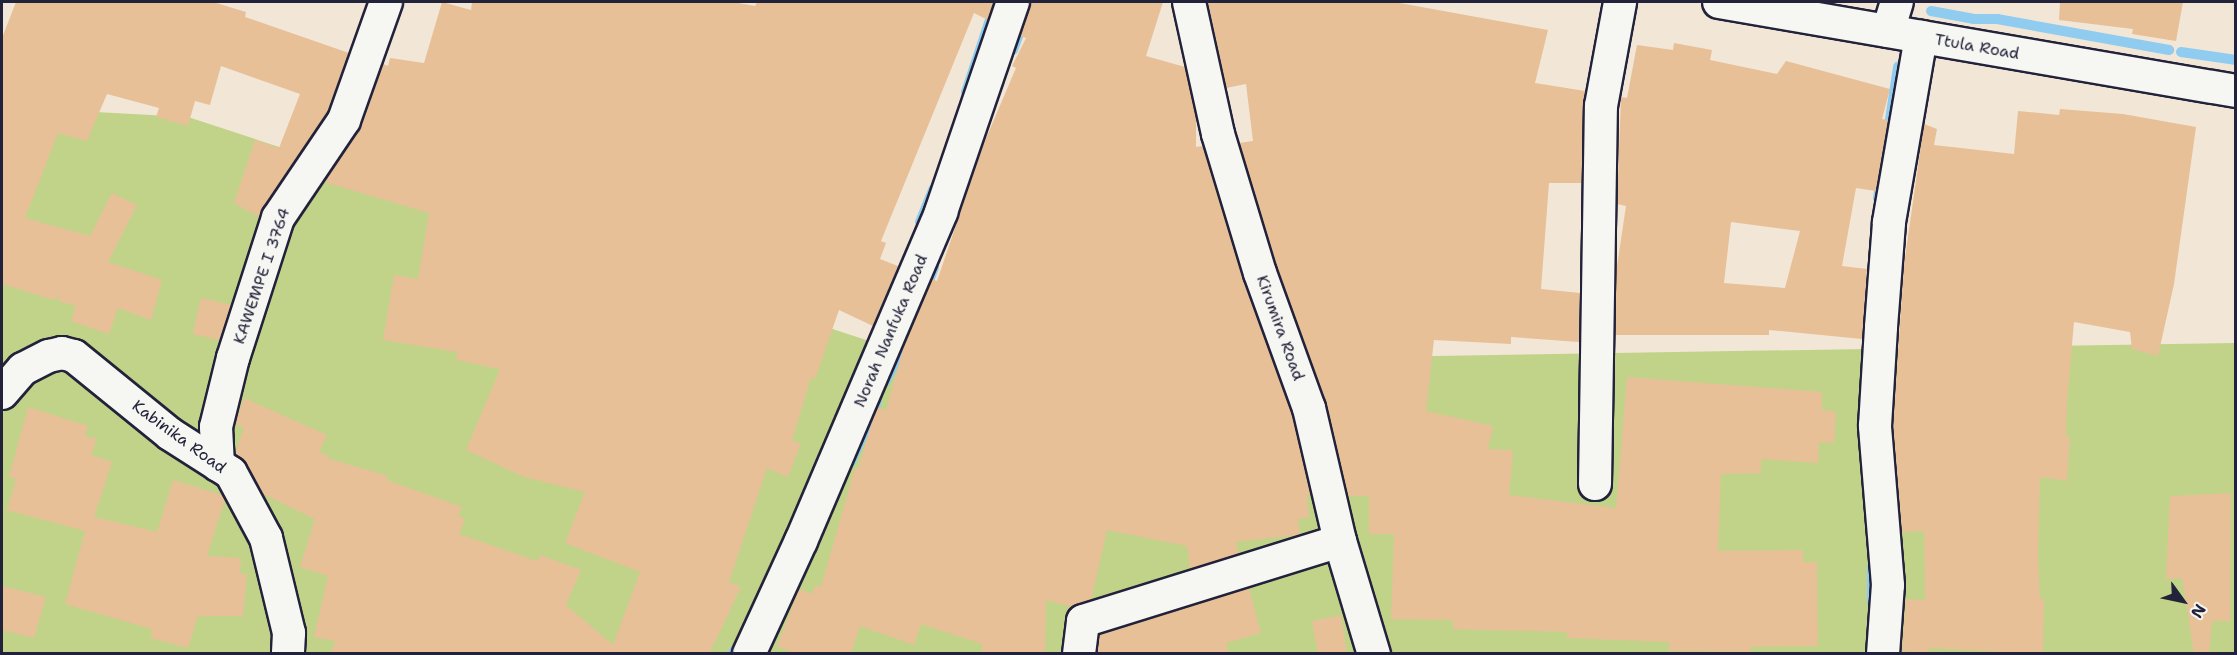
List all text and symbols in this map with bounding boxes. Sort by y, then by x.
street label: Ttula Road [1933,30,2021,64]
street label: KAWEMPE I 3764 [230,205,294,347]
street label: Norah Nanfuka Road [850,252,932,410]
street label: Kirumira Road [1252,273,1308,383]
street label: Kabinika Road [128,396,230,478]
north arrow [2153,571,2213,631]
text: N [2186,600,2211,622]

